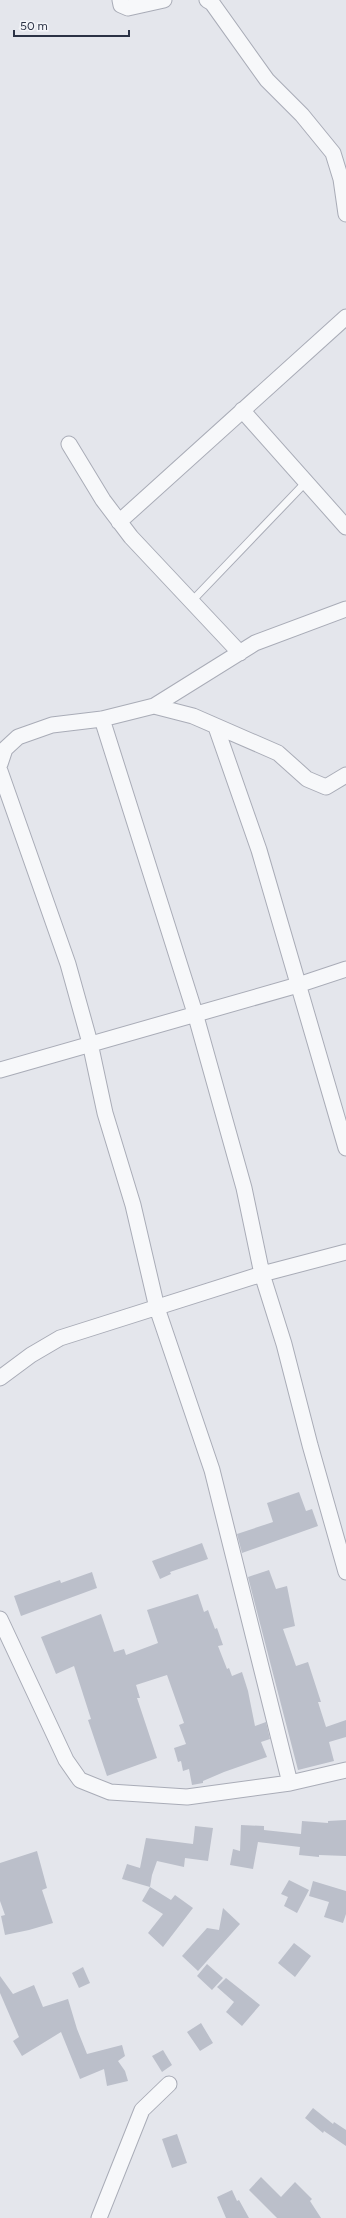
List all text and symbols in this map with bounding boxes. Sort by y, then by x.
scale bar [14,12,129,38]
text: 50 m [20,19,48,33]

